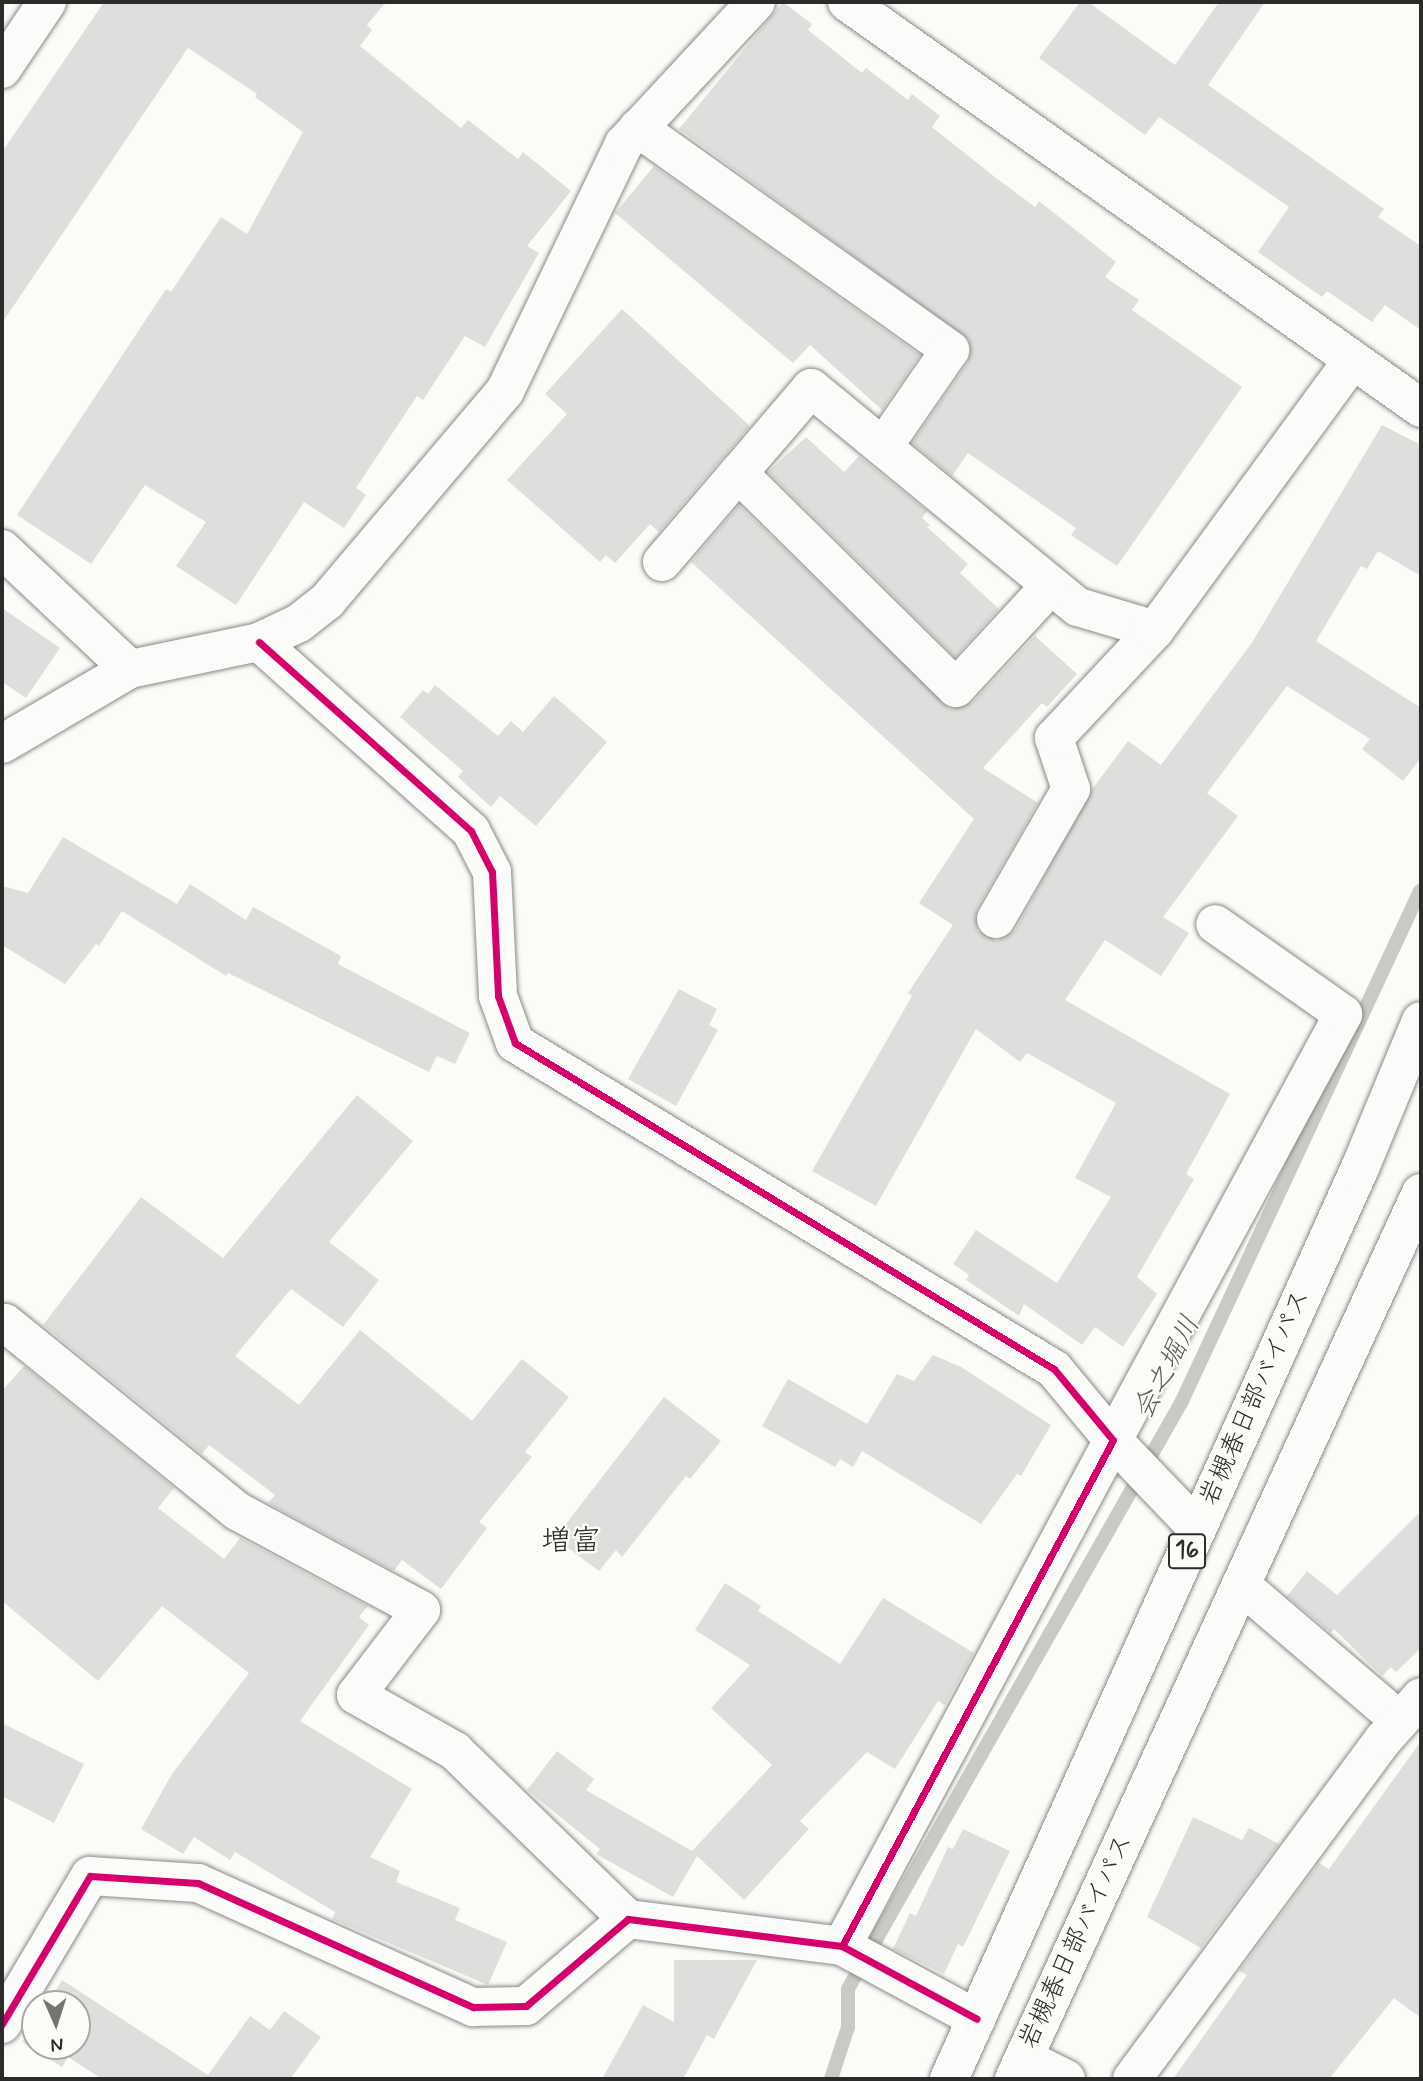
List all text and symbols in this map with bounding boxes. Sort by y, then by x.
street label: 岩槻春日部バイパス [1194,1285,1318,1511]
water label: 会之堀川 [1128,1310,1208,1426]
district label: 増富 [541,1524,601,1560]
road number: 16 [1168,1531,1206,1572]
street label: 岩槻春日部バイパス [1013,1829,1141,2055]
north arrow [21,1990,91,2060]
text: N [50,2032,64,2057]

